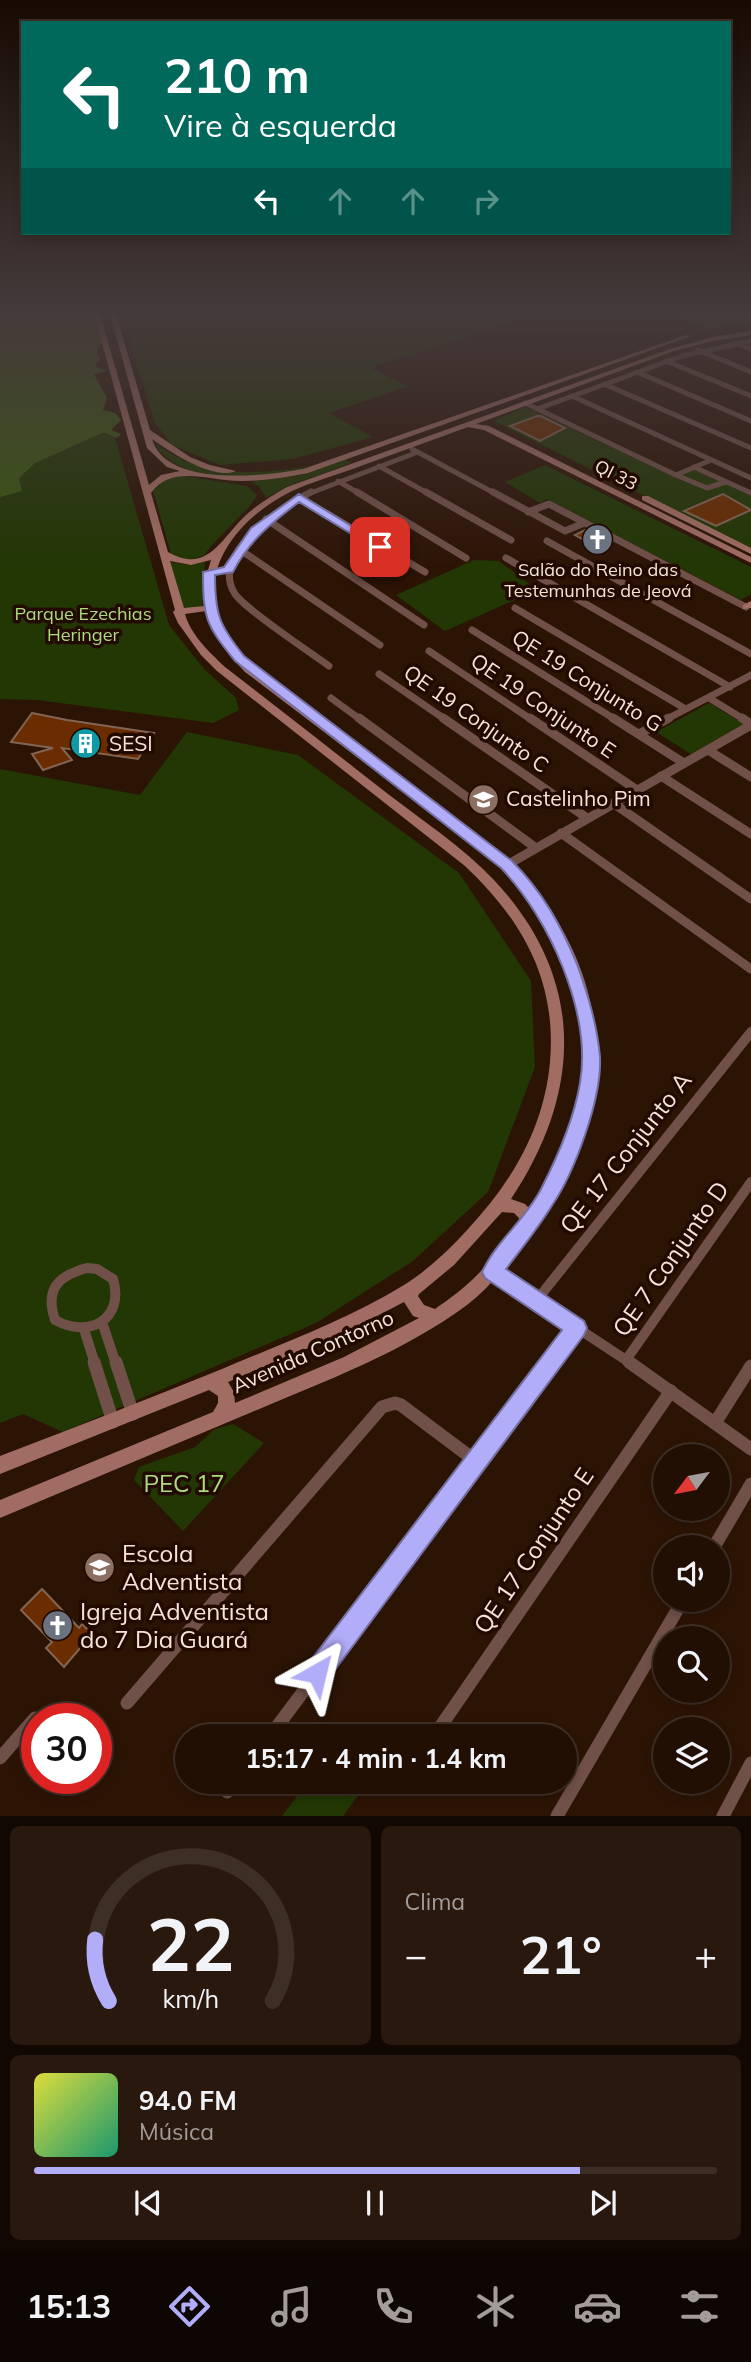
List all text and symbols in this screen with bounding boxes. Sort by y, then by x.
text: 210 m [164,44,310,105]
icon: left [49,49,140,140]
text: Vire à esquerda [164,105,397,145]
icon: left [248,182,286,220]
icon: ahead [321,182,359,220]
icon: ahead [394,182,432,220]
icon: right [467,182,505,220]
street label: QI 33 [591,454,641,495]
pin [350,517,410,577]
church icon: Salão do Reino das Testemunhas de Jeová [581,523,615,557]
icon: arrive [361,528,399,566]
place label: Salão do Reino das Testemunhas de Jeová [504,558,692,602]
park label: Parque Ezechias Heringer [14,602,152,646]
street label: QE 19 Conjunto G [508,624,667,737]
street label: QE 19 Conjunto E [466,647,621,763]
street label: QE 19 Conjunto C [399,658,554,778]
building icon: SESI [69,727,103,761]
place label: SESI [109,730,153,756]
school or university icon: Castelinho Pim [466,782,500,816]
place label: Castelinho Pim [506,785,651,811]
street label: QE 17 Conjunto A [553,1065,698,1239]
street label: QE 7 Conjunto D [605,1175,735,1342]
street label: Avenida Contorno [228,1304,398,1398]
north arrow [653,1444,730,1521]
map controls [653,1444,730,1794]
street label: QE 17 Conjunto E [467,1462,600,1639]
park label: PEC 17 [143,1468,225,1498]
button: sound [653,1535,730,1612]
place label: Escola Adventista [122,1538,242,1596]
school or university icon: Escola Adventista [82,1551,116,1585]
place label: Igreja Adventista do 7 Dia Guará [80,1596,269,1654]
church icon: Igreja Adventista do 7 Dia Guará [40,1609,74,1643]
button: search [653,1626,730,1703]
position arrow [280,1636,354,1710]
speed limit sign: 30 [21,1703,112,1794]
button: layers [653,1717,730,1794]
text: 15:17 · 4 min · 1.4 km [245,1742,507,1775]
text: Clima [405,1887,465,1916]
text: 22 [147,1899,234,1990]
text: 21° [520,1922,602,1987]
text: − [405,1931,427,1979]
text: + [694,1931,717,1979]
text: km/h [162,1983,219,2014]
text: 94.0 FM [139,2084,237,2117]
text: Música [139,2117,214,2146]
icon: previous [129,2184,167,2222]
icon: pause [356,2184,394,2222]
icon: next [584,2184,622,2222]
icon: directions [165,2282,214,2331]
icon: music [267,2282,316,2331]
icon: phone [369,2282,418,2331]
icon: climate [471,2282,520,2331]
icon: car [573,2282,622,2331]
icon: filters [675,2282,724,2331]
text: 15:13 [27,2286,111,2326]

